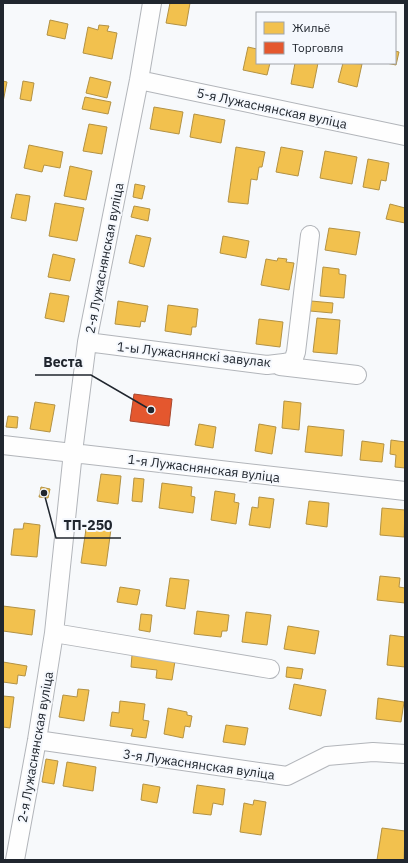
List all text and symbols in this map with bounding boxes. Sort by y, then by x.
legend [256,12,396,64]
text: Жильё [292,20,331,35]
text: Торговля [292,40,343,55]
street label: 5-я Лужаснянская вуліца [195,84,349,133]
street label: 2-я Лужаснянская вуліца [82,181,127,335]
street label: 1-ы Лужаснянскі завулак [116,338,272,371]
callout: Веста [35,349,91,375]
text: Веста [43,353,83,371]
street label: 1-я Лужаснянская вуліца [127,451,281,486]
callout: ТП-250 [56,512,121,538]
text: ТП-250 [64,516,112,534]
street label: 2-я Лужаснянская вуліца [14,670,57,824]
street label: 3-я Лужаснянская вуліца [122,745,276,784]

